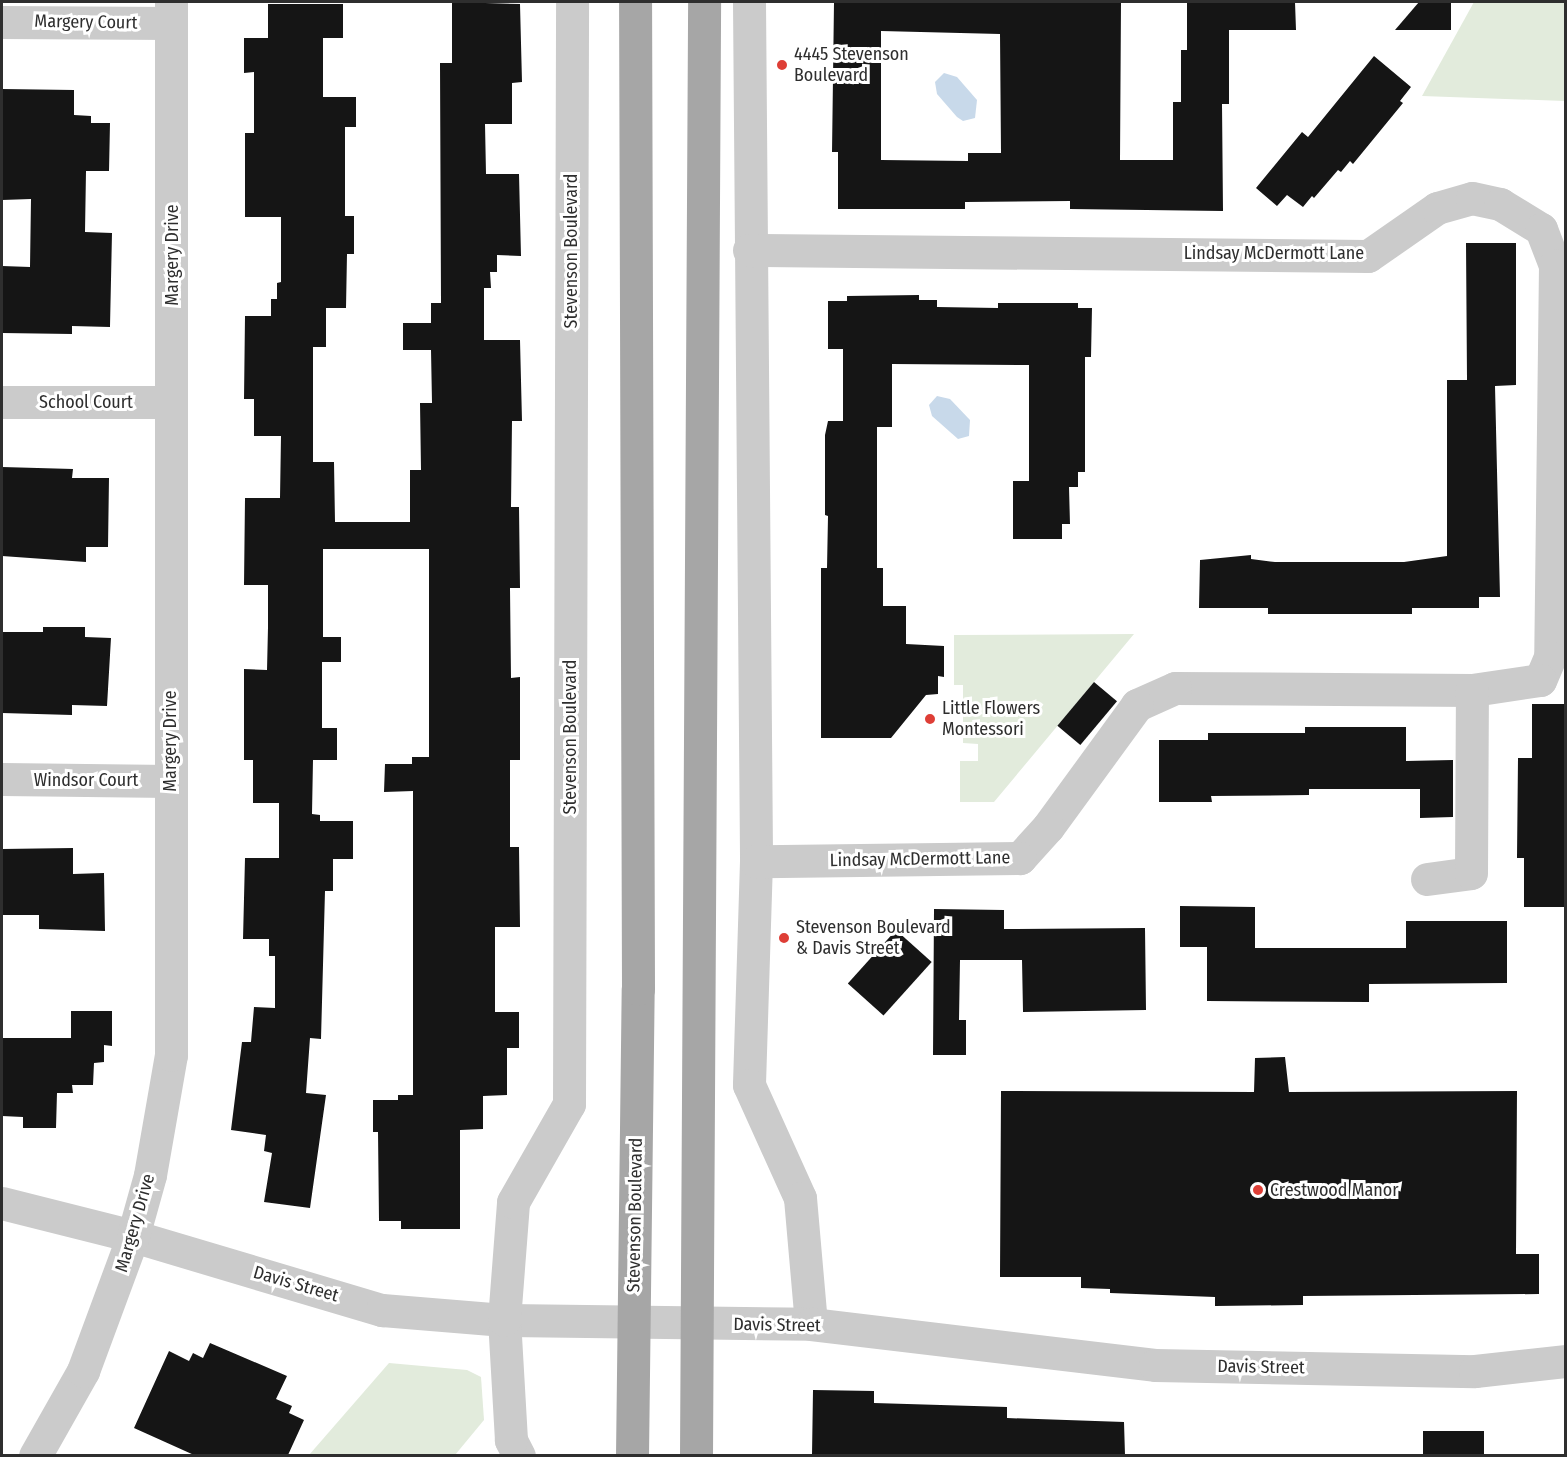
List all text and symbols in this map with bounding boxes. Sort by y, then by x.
street label: Margery Court [34,10,138,34]
place label: 4445 Stevenson Boulevard [794,44,909,86]
marker: 4445 Stevenson Boulevard [775,58,789,72]
street label: Stevenson Boulevard [560,174,582,328]
street label: Margery Drive [161,204,183,306]
street label: Lindsay McDermott Lane [1184,242,1364,264]
street label: School Court [39,391,133,413]
street label: Stevenson Boulevard [559,660,581,814]
street label: Margery Drive [159,690,181,792]
place label: Little Flowers Montessori [942,698,1040,740]
marker: Little Flowers Montessori [923,712,937,726]
street label: Windsor Court [34,769,138,791]
street label: Lindsay McDermott Lane [830,847,1010,871]
place label: Stevenson Boulevard & Davis Street [796,917,951,960]
marker: Stevenson Boulevard & Davis Street [777,931,791,945]
street label: Stevenson Boulevard [623,1137,647,1293]
street label: Margery Drive [111,1171,159,1275]
place label: Crestwood Manor [1270,1179,1399,1201]
marker: Crestwood Manor [1251,1183,1265,1197]
street label: Davis Street [251,1262,341,1306]
street label: Davis Street [733,1313,821,1337]
street label: Davis Street [1217,1355,1305,1379]

